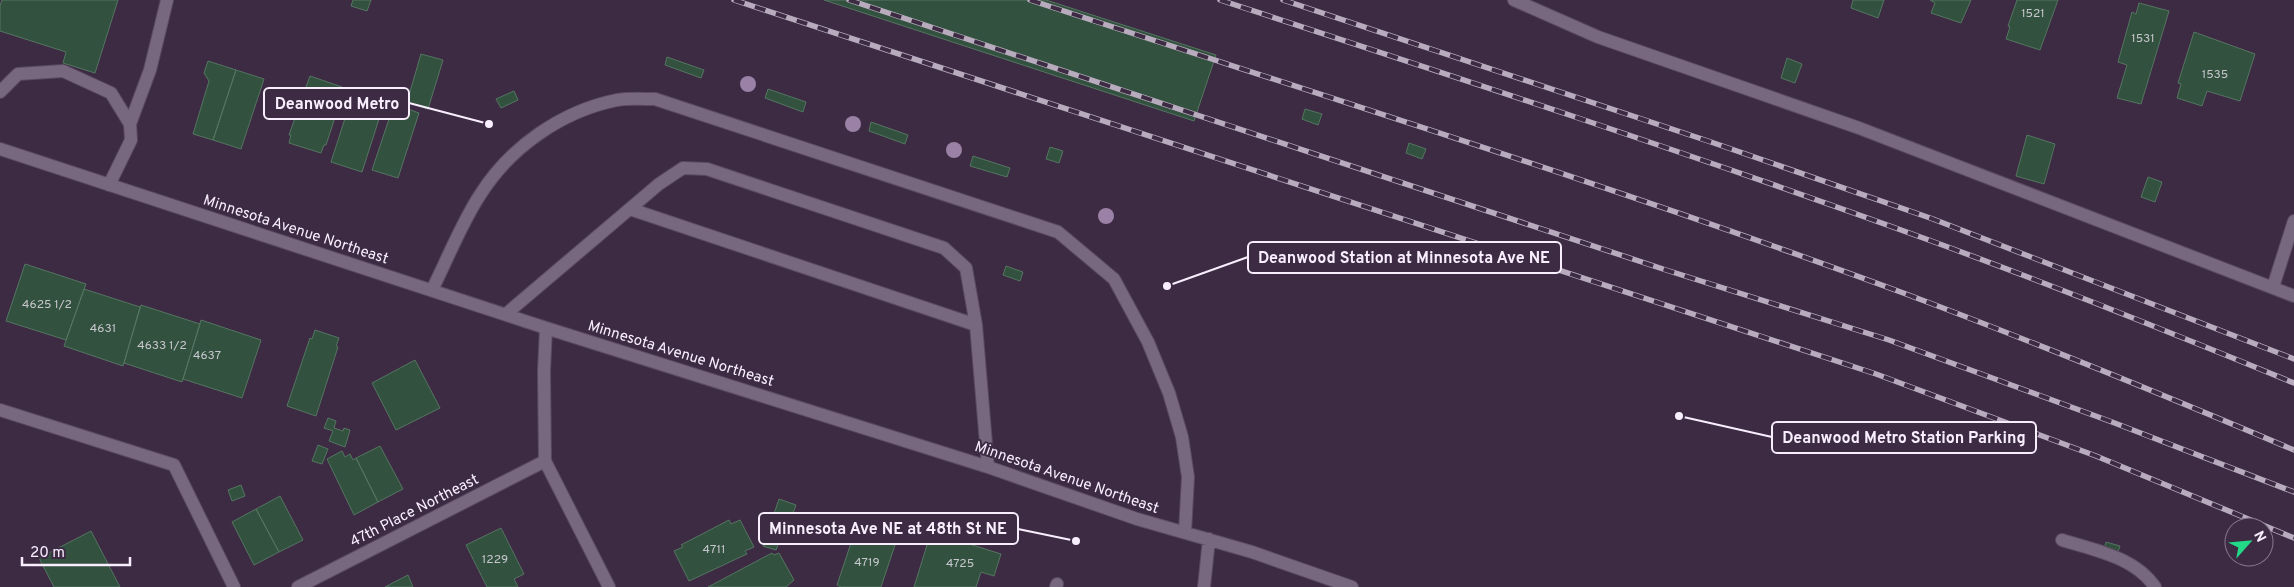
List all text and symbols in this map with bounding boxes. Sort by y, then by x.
house number: 1521 [2021,6,2045,22]
house number: 1531 [2131,31,2155,47]
house number: 1535 [2202,67,2228,83]
callout: Deanwood Metro [264,88,409,119]
text: Deanwood Metro [275,95,399,115]
street label: Minnesota Avenue Northeast [200,191,391,269]
callout: Deanwood Station at Minnesota Ave NE [1248,242,1561,273]
text: Deanwood Station at Minnesota Ave NE [1258,249,1550,269]
house number: 4625 1/2 [22,297,72,313]
street label: Minnesota Avenue Northeast [585,317,776,392]
house number: 4631 [90,321,116,337]
house number: 4633 1/2 [137,338,187,354]
house number: 4637 [193,348,221,364]
callout: Deanwood Metro Station Parking [1772,422,2036,453]
text: Deanwood Metro Station Parking [1782,429,2026,449]
street label: Minnesota Avenue Northeast [972,438,1161,519]
street label: 47th Place Northeast [347,471,482,552]
callout: Minnesota Ave NE at 48th St NE [759,513,1018,544]
north arrow [2224,517,2274,567]
text: Minnesota Ave NE at 48th St NE [769,520,1007,540]
text: N [2249,528,2269,545]
scale bar [22,534,130,566]
house number: 4711 [703,542,725,558]
text: 20 m [30,544,65,563]
house number: 1229 [482,552,508,568]
house number: 4719 [854,555,880,571]
house number: 4725 [946,556,974,572]

